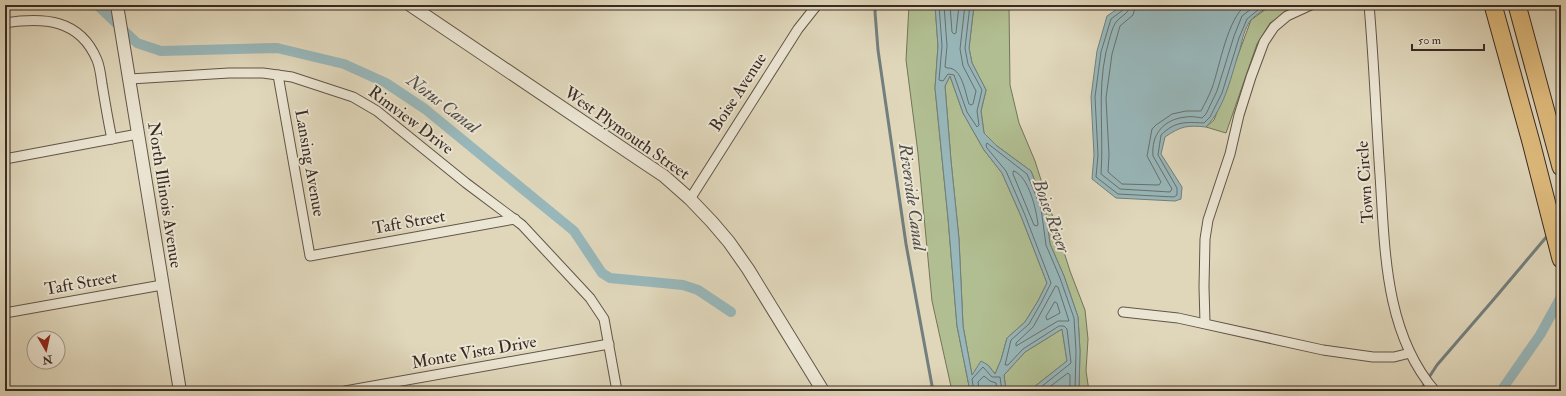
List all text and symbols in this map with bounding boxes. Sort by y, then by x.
scale bar [1412,26,1484,52]
text: 50 m [1418,33,1442,48]
street label: Boise Avenue [705,49,771,135]
water label: Notus Canal [401,69,485,140]
street label: Rimview Drive [364,81,458,159]
street label: West Plymouth Street [559,81,694,185]
street label: Lansing Avenue [290,108,330,218]
street label: North Illinois Avenue [143,121,187,269]
street label: Town Circle [1352,140,1378,224]
water label: Riverside Canal [893,141,931,254]
water label: Boise River [1027,175,1075,257]
street label: Taft Street [371,205,447,239]
street label: Taft Street [43,266,119,300]
north arrow [26,330,66,370]
street label: Monte Vista Drive [410,331,538,373]
text: N [40,352,54,367]

